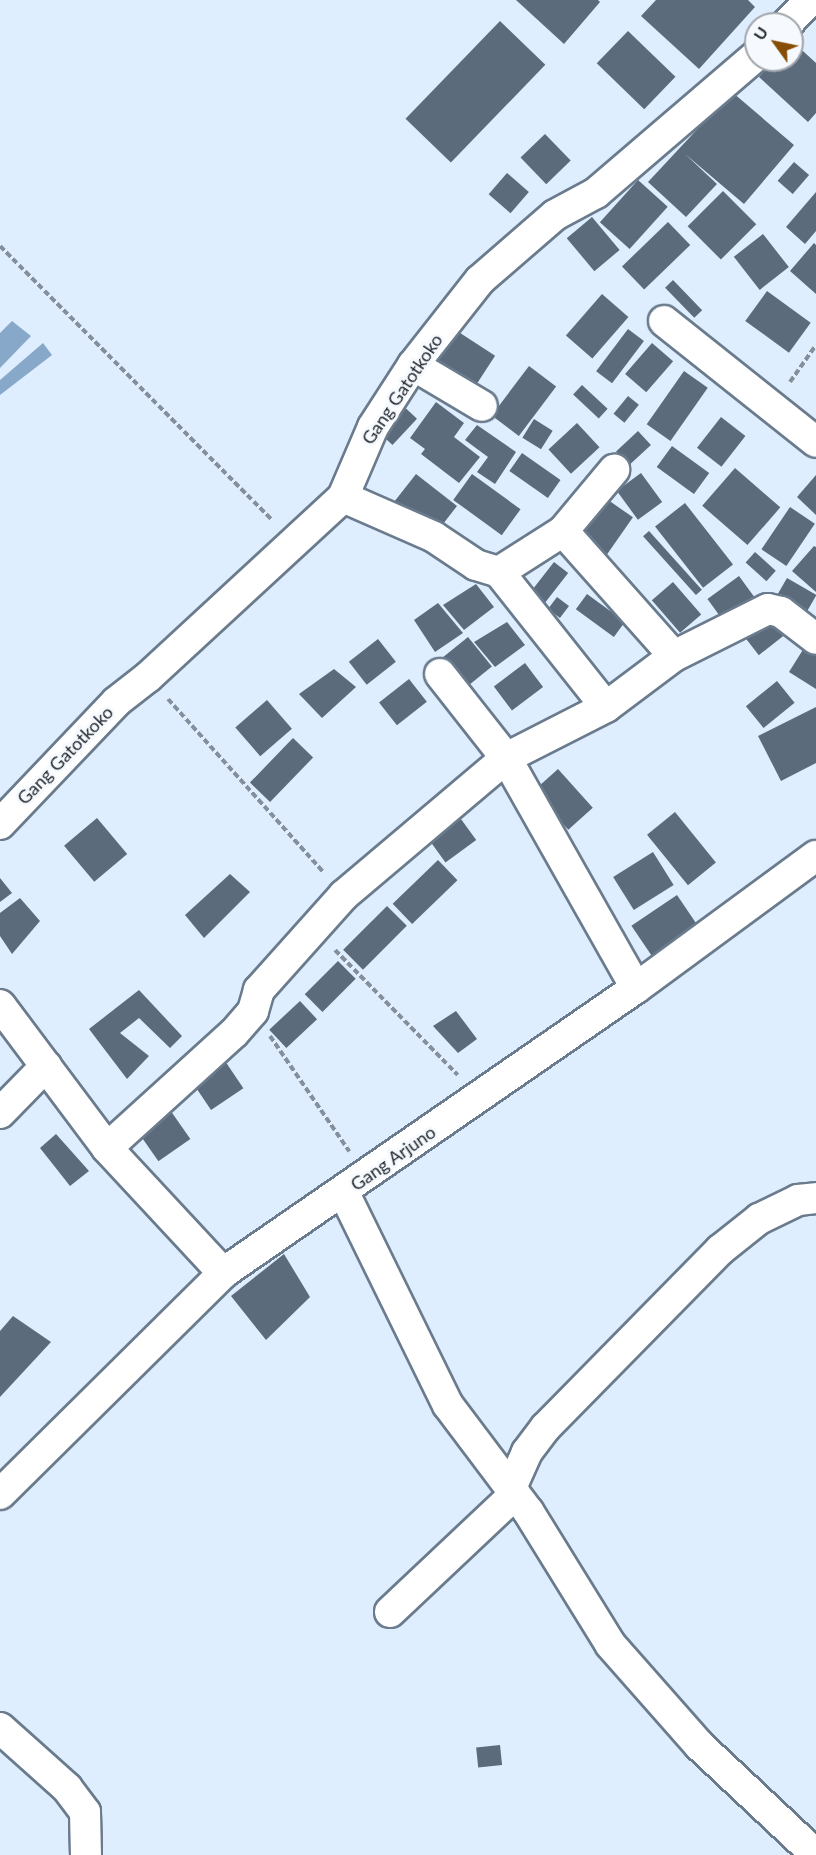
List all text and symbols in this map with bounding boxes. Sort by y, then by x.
north arrow [744,12,804,72]
text: U [749,23,771,43]
street label: Gang Gatotkoko [357,330,447,448]
street label: Gang Gatotkoko [13,701,117,809]
street label: Gang Arjuno [346,1121,440,1195]

